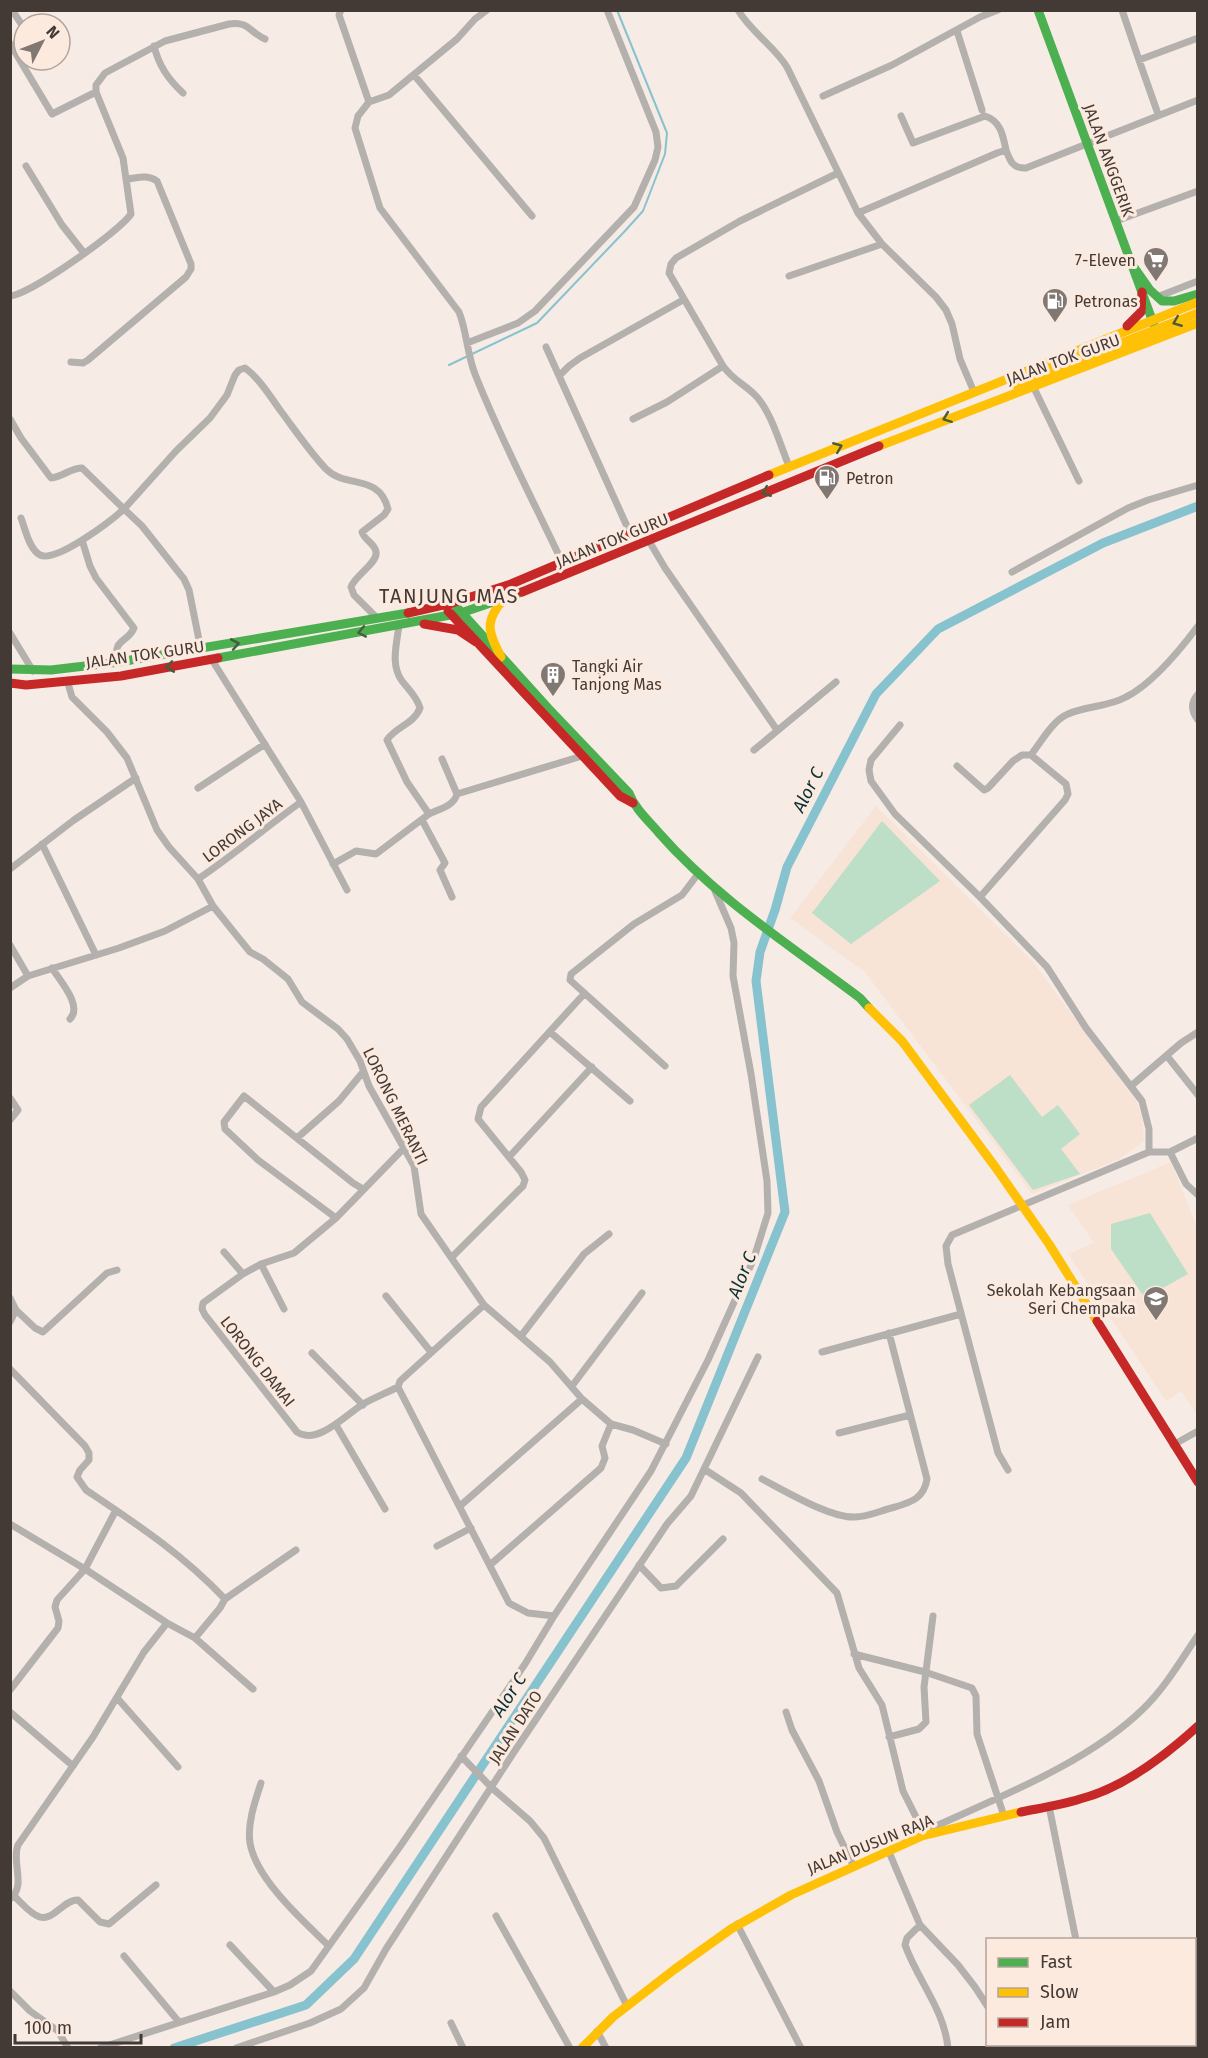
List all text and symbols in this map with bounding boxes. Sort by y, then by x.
north arrow [12,12,72,72]
text: N [42,22,63,43]
street label: JALAN ANGGERIK [1079,101,1138,220]
supermarket icon: 7-Eleven [1141,245,1171,283]
place label: 7-Eleven [1075,251,1136,270]
fuel station icon: Petronas [1040,286,1070,324]
place label: Petronas [1074,292,1138,311]
one-way arrow [1172,314,1182,327]
street label: JALAN TOK GURU [1004,330,1123,389]
one-way arrow [942,411,952,424]
one-way arrow [832,442,843,454]
fuel station icon: Petron [812,463,842,501]
place label: Petron [846,469,894,488]
one-way arrow [761,485,772,497]
street label: JALAN TOK GURU [553,509,671,572]
district label: TANJUNG MAS [379,584,519,608]
one-way arrow [357,625,367,638]
street label: JALAN TOK GURU [85,637,206,672]
one-way arrow [230,638,240,651]
place label: Tangki Air Tanjong Mas [572,657,662,694]
one-way arrow [165,660,175,673]
building icon: Tangki Air Tanjong Mas [538,660,568,698]
water label: Alor C [787,763,829,817]
street label: LORONG JAYA [199,794,286,866]
street label: LORONG MERANTI [359,1045,432,1168]
water label: Alor C [723,1248,761,1302]
place label: Sekolah Kebangsaan Seri Chempaka [987,1281,1136,1318]
school or university icon: Sekolah Kebangsaan Seri Chempaka [1141,1284,1171,1322]
street label: LORONG DAMAI [216,1312,299,1410]
water label: Alor C [486,1668,532,1722]
street label: JALAN DATO [485,1687,546,1768]
street label: JALAN DUSUN RAJA [804,1810,937,1878]
legend [986,1938,1196,2046]
text: Fast [1040,1951,1073,1973]
text: Slow [1040,1981,1079,2003]
scale bar [15,2007,141,2045]
text: Jam [1040,2011,1071,2033]
text: 100 m [24,2017,72,2039]

